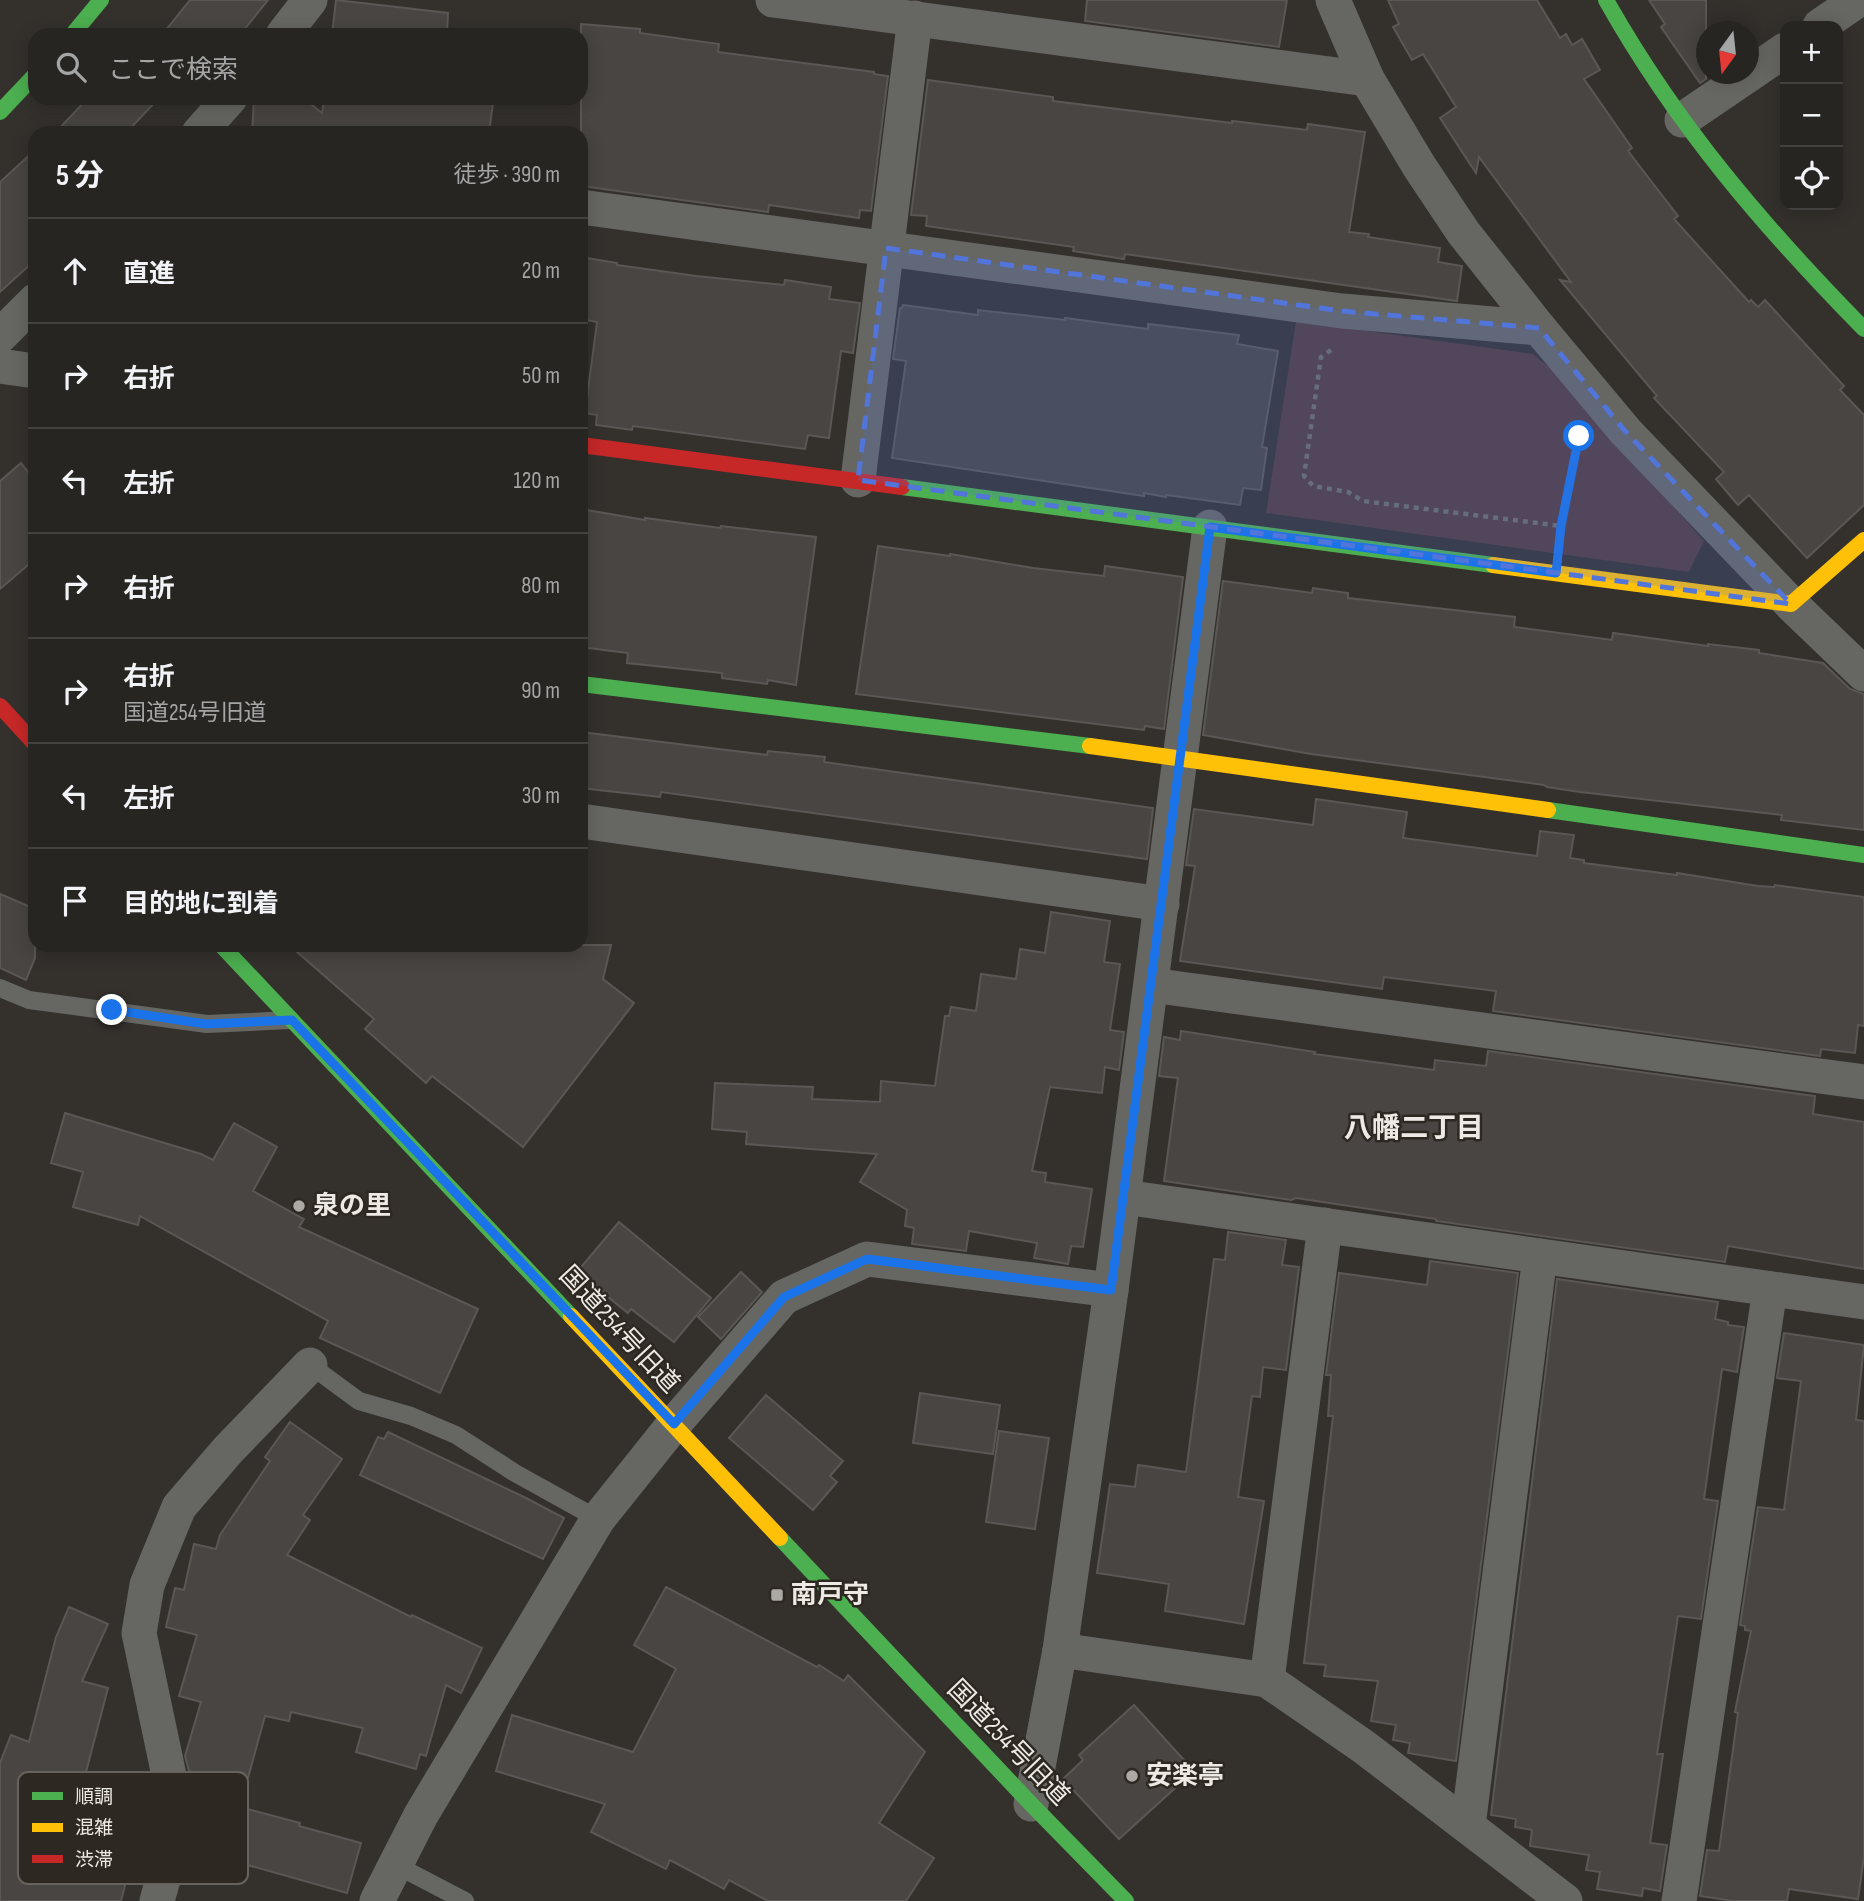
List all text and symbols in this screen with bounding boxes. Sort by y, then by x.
north arrow [1696,21,1759,84]
map controls [1780,21,1843,210]
button: + [1780,21,1843,84]
search box [28,28,588,105]
icon: search [52,48,90,86]
text: ここで検索 [108,55,238,86]
button: − [1780,84,1843,147]
button: locate [1780,147,1843,210]
text: 5 分 [56,158,104,194]
text: 徒歩 · 390 m [454,161,560,189]
icon: ahead [56,252,94,290]
text: 20 m [522,257,560,285]
text: 直進 [123,259,175,290]
icon: right [56,357,94,395]
text: 50 m [522,362,560,390]
text: 右折 [123,364,175,395]
route start [1563,420,1594,451]
icon: left [56,462,94,500]
text: 120 m [514,467,560,495]
text: 左折 [123,469,175,500]
icon: right [56,567,94,605]
text: 80 m [521,572,560,600]
text: 右折 [123,574,175,605]
text: 右折 [123,662,175,693]
icon: right [56,672,94,710]
text: 90 m [521,677,560,705]
text: 国道254号旧道 [123,699,266,727]
icon: left [56,777,94,815]
text: 30 m [522,782,560,810]
text: 左折 [123,784,175,815]
icon: arrive [56,882,94,920]
text: 目的地に到着 [123,889,279,920]
route end [96,994,127,1025]
district label: 八幡二丁目 [1344,1112,1484,1145]
place label: 泉の里 [313,1191,391,1222]
marker: 泉の里 [291,1198,307,1214]
street label: 国道254号旧道 [552,1260,686,1400]
place label: 南戸守 [791,1580,869,1611]
marker: 南戸守 [769,1587,785,1603]
street label: 国道254号旧道 [941,1674,1075,1812]
place label: 安楽亭 [1146,1761,1224,1792]
marker: 安楽亭 [1124,1768,1140,1784]
legend [18,1772,248,1884]
text: 順調 [75,1786,113,1809]
text: 混雑 [75,1817,113,1840]
text: 渋滞 [75,1849,113,1872]

